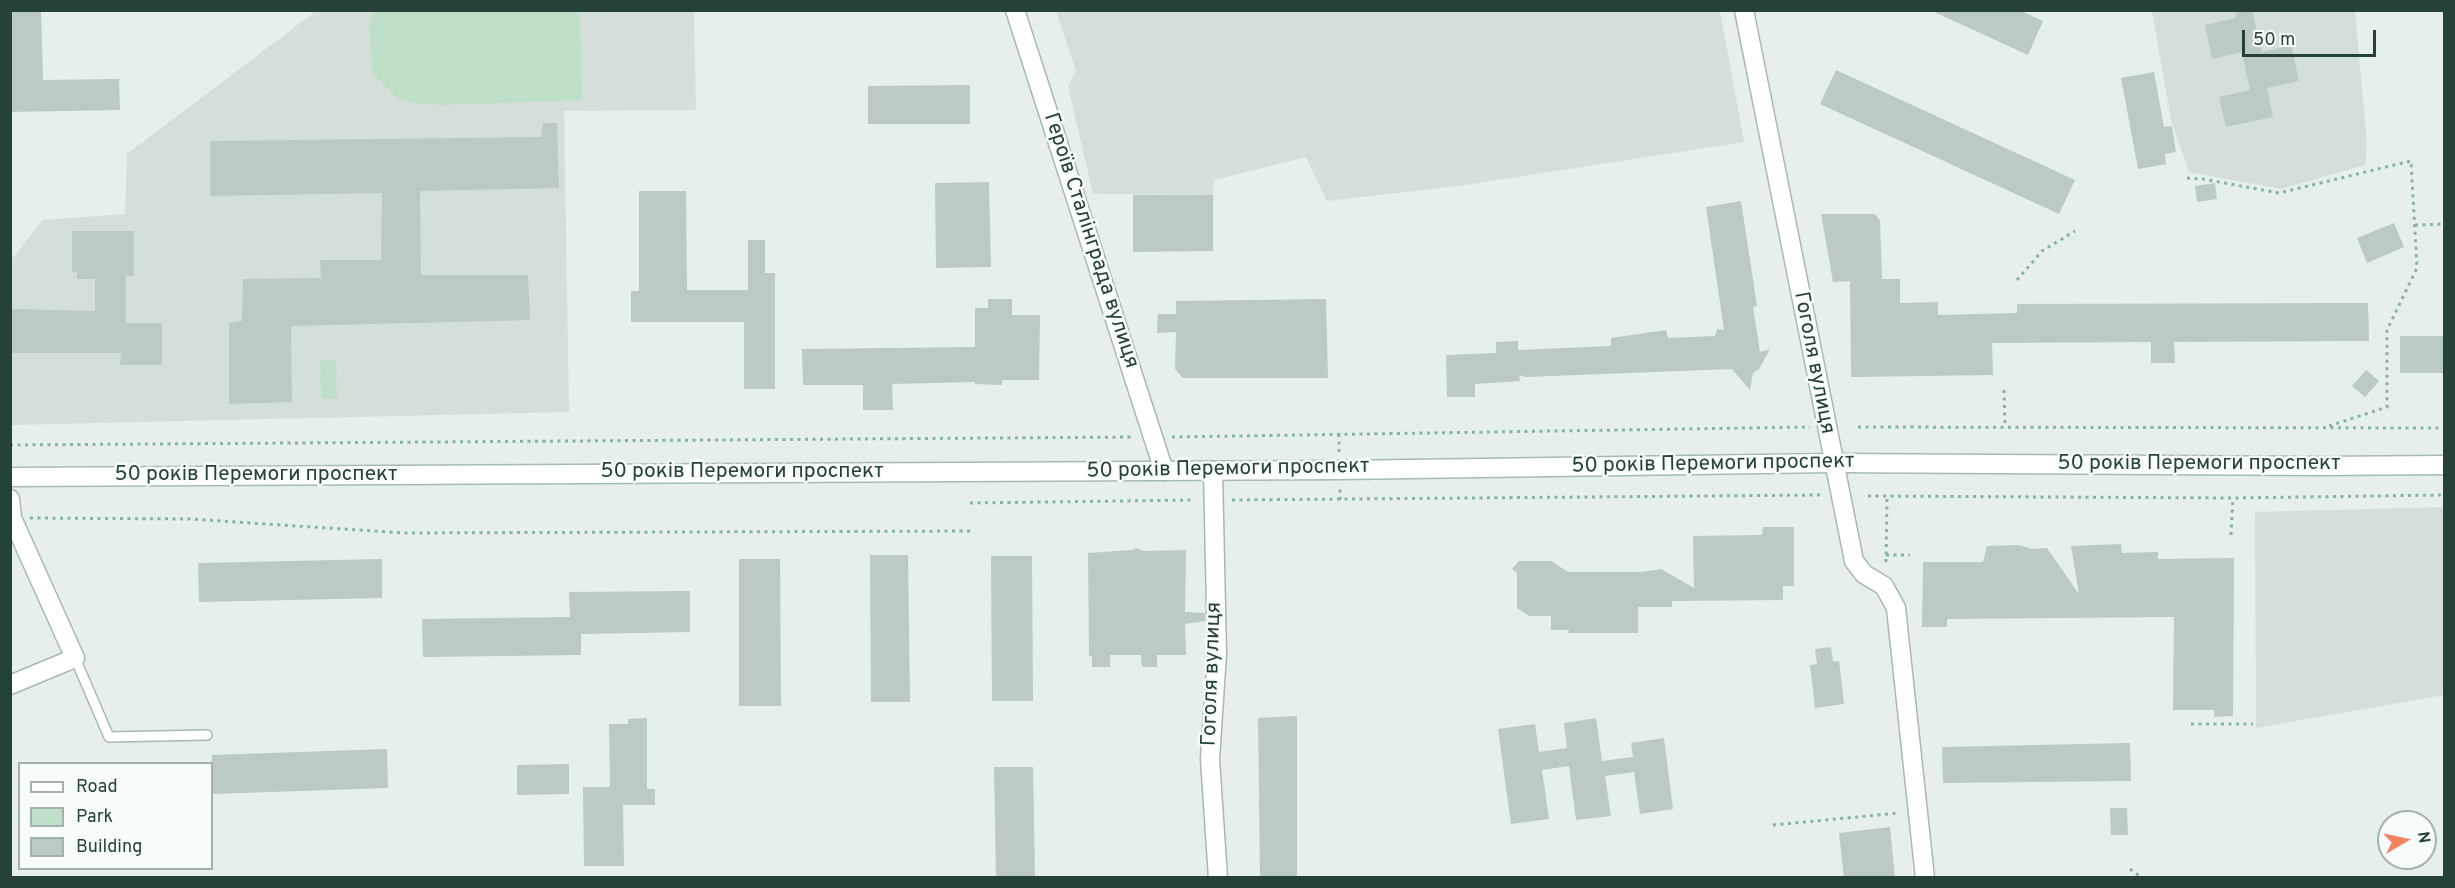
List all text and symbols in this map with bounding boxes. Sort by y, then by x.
scale bar [2245,18,2378,56]
text: 50 m [2253,29,2295,52]
street label: Героїв Сталінграда вулиця [1037,110,1143,372]
street label: Гоголя вулиця [1787,290,1839,436]
street label: 50 років Перемоги проспект [1571,450,1855,480]
street label: 50 років Перемоги проспект [2057,452,2341,478]
street label: 50 років Перемоги проспект [1086,455,1370,485]
street label: 50 років Перемоги проспект [600,460,884,486]
street label: 50 років Перемоги проспект [114,463,398,489]
street label: Гоголя вулиця [1198,601,1228,747]
legend [18,762,213,870]
text: Road [76,776,118,799]
text: Park [76,806,113,829]
north arrow [2377,810,2437,870]
text: N [2412,830,2434,845]
text: Building [76,836,142,859]

